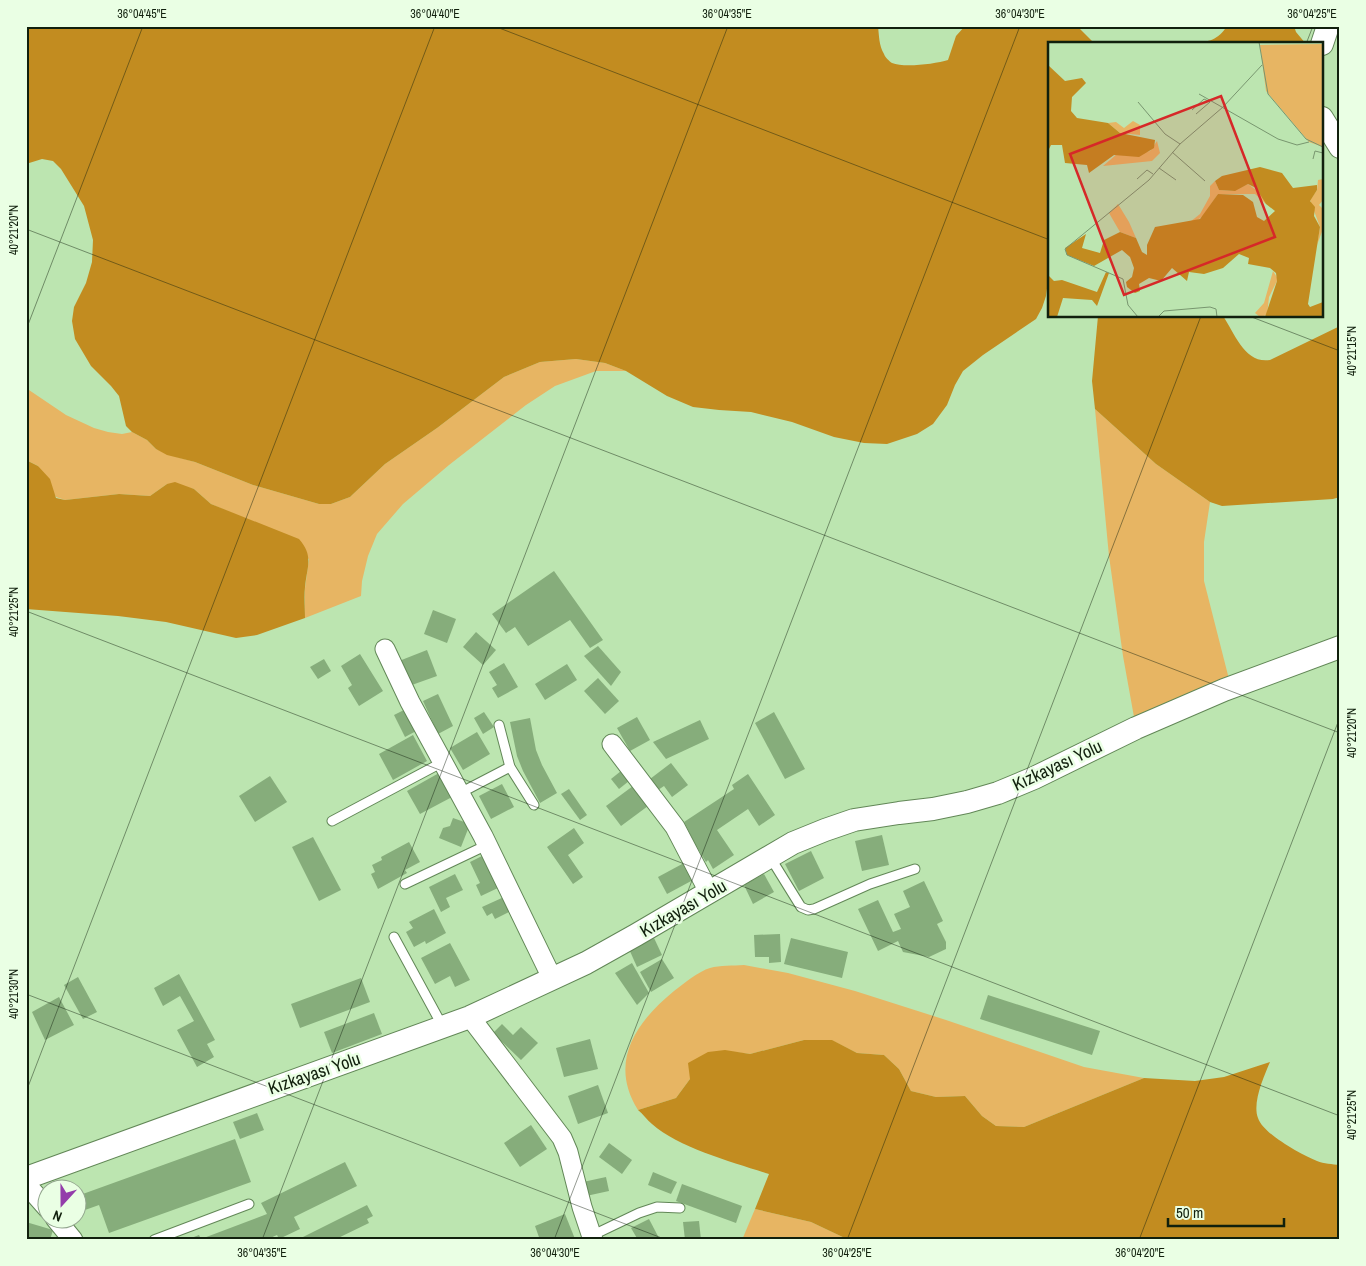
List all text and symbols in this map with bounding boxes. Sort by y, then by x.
text: 36°04'45"E [117,6,167,22]
text: 36°04'40"E [410,6,460,22]
text: 36°04'35"E [702,6,752,22]
text: 36°04'30"E [995,6,1045,22]
text: 36°04'25"E [1287,6,1337,22]
inset map [1048,42,1324,318]
text: 40°21'20"N [6,205,22,255]
text: 40°21'15"N [1344,326,1360,376]
text: 40°21'25"N [6,587,22,637]
text: 40°21'20"N [1344,708,1360,758]
street label: Kızkayası Yolu [1008,733,1106,797]
street label: Kızkayası Yolu [635,873,731,943]
text: 40°21'30"N [6,969,22,1019]
street label: Kızkayası Yolu [264,1046,364,1100]
text: 40°21'25"N [1344,1090,1360,1140]
north arrow [38,1178,88,1228]
scale bar [1168,1196,1285,1228]
text: 50 m [1176,1202,1203,1223]
text: N [50,1206,64,1226]
text: 36°04'35"E [237,1245,287,1261]
text: 36°04'30"E [530,1245,580,1261]
text: 36°04'25"E [822,1245,872,1261]
text: 36°04'20"E [1115,1245,1165,1261]

